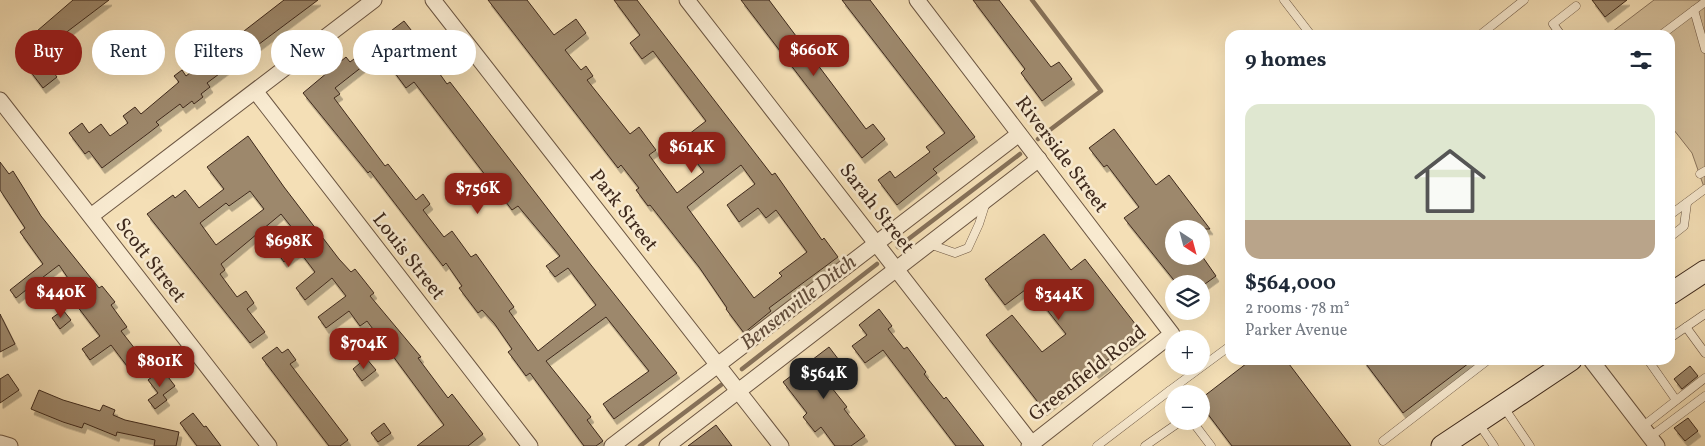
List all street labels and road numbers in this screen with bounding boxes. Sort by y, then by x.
street label: Riverside Street [1008,91,1114,219]
street label: Sarah Street [832,158,920,260]
street label: Park Street [582,164,664,258]
street label: Louis Street [365,207,451,307]
street label: Scott Street [108,213,192,309]
street label: Greenfield Road [1023,319,1153,429]

